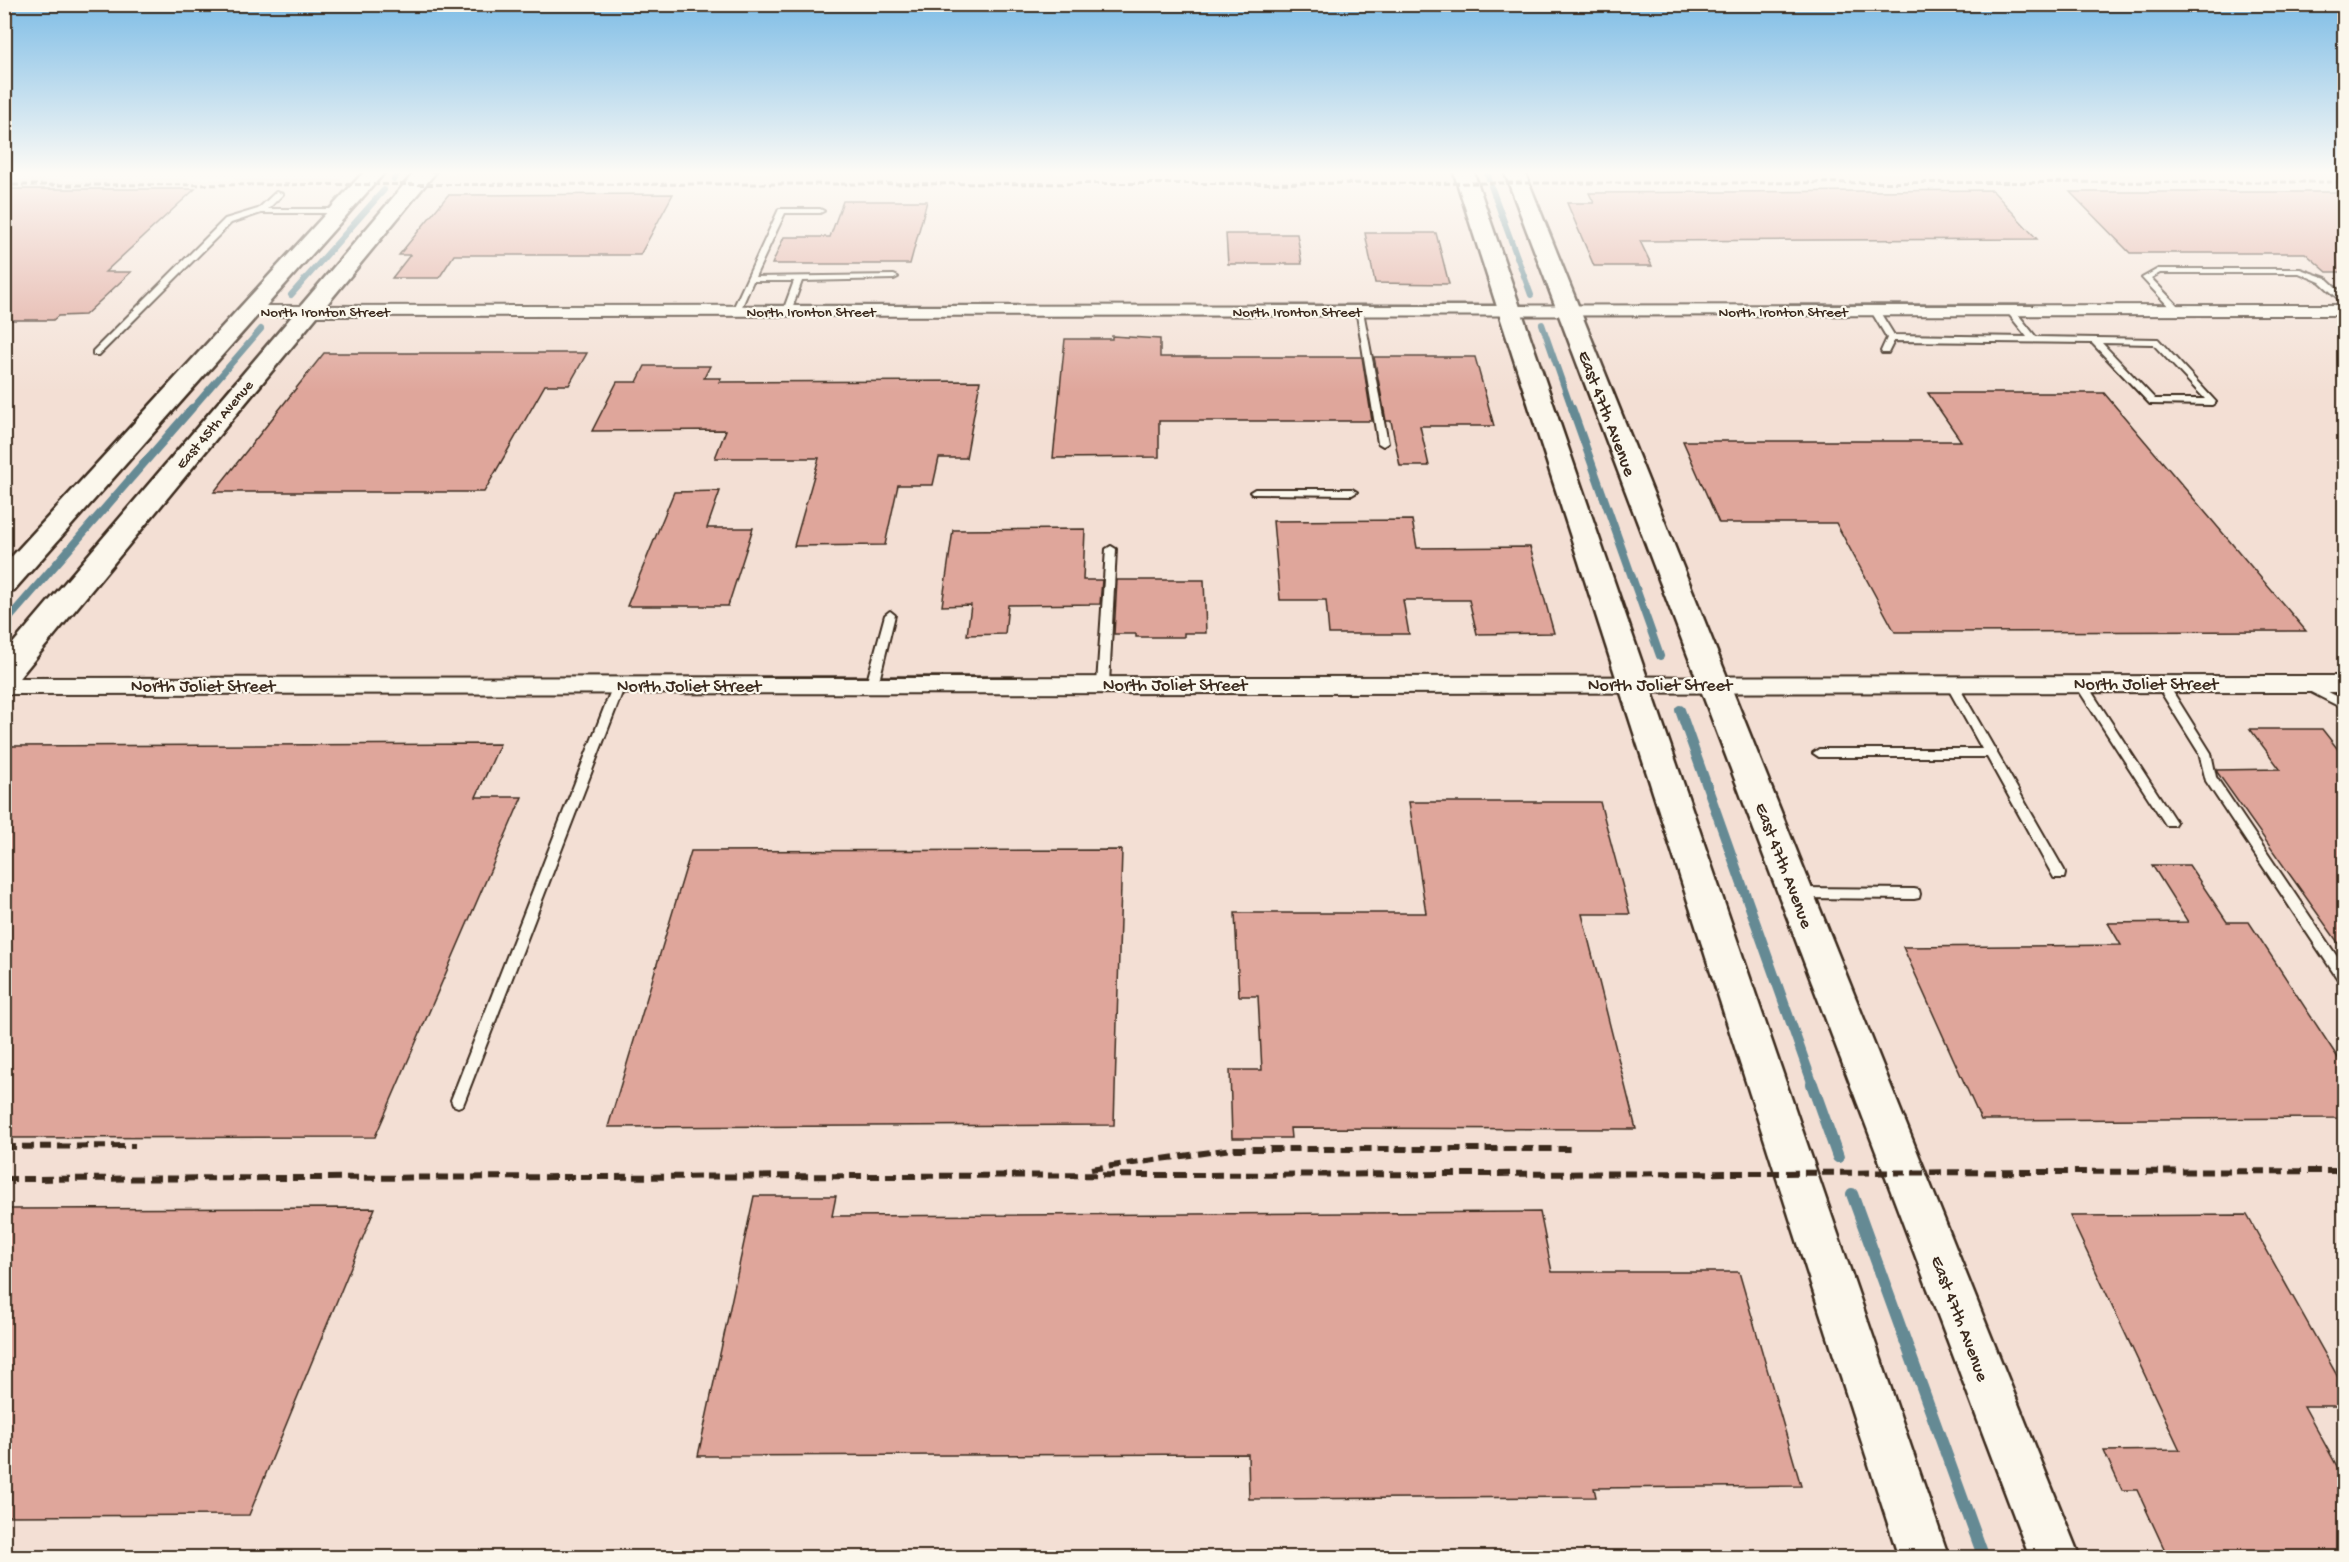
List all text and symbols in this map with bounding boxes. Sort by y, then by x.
street label: North Ironton Street [260,304,391,322]
street label: North Ironton Street [746,304,877,322]
street label: North Ironton Street [1232,304,1363,322]
street label: North Ironton Street [1718,304,1849,322]
street label: East 47th Avenue [1572,348,1640,480]
street label: East 45th Avenue [173,377,258,473]
street label: North Joliet Street [2074,675,2220,696]
street label: North Joliet Street [1103,676,1249,697]
street label: North Joliet Street [1588,676,1734,697]
street label: North Joliet Street [131,677,277,698]
street label: North Joliet Street [617,677,763,698]
street label: East 47th Avenue [1749,800,1817,932]
street label: East 47th Avenue [1925,1253,1993,1385]

